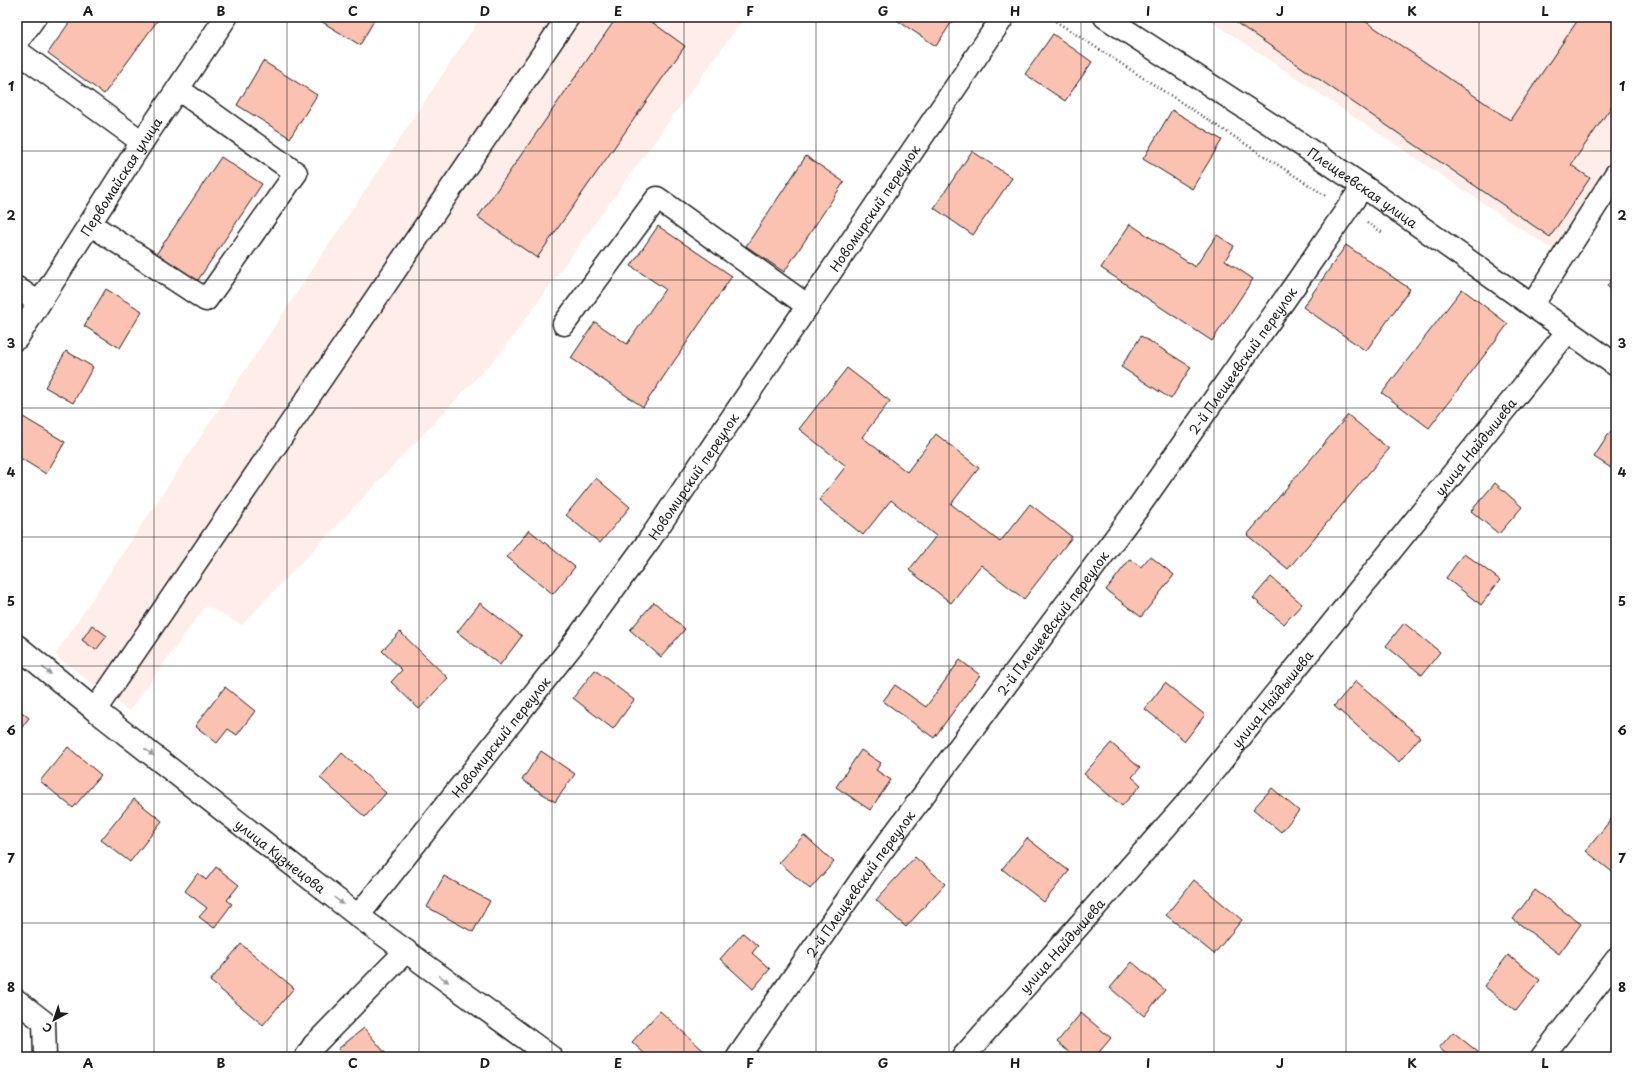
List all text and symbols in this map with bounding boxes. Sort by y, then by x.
text: A [83,1,93,20]
text: B [217,1,226,20]
text: C [348,1,358,20]
text: D [480,1,490,20]
text: E [614,1,622,20]
text: F [746,1,754,20]
text: G [878,1,888,20]
text: H [1010,1,1020,20]
text: I [1146,1,1150,20]
text: J [1276,1,1284,20]
text: K [1407,1,1417,20]
text: L [1541,1,1549,20]
text: 1 [8,76,14,95]
text: 1 [1619,76,1625,95]
street label: Первомайская улица [75,112,166,239]
street label: Новомирский переулок [824,140,924,275]
street label: Плещеевская улица [1304,142,1423,232]
text: 2 [6,205,16,224]
text: 2 [1617,205,1627,224]
street label: 2-й Плещеевский переулок [1183,282,1301,438]
text: 3 [7,333,16,352]
text: 3 [1618,333,1627,352]
street label: улица Найдышева [1430,393,1521,499]
street label: Новомирский переулок [643,409,743,543]
text: 4 [7,462,16,481]
text: 4 [1618,462,1627,481]
street label: 2-й Плещеевский переулок [992,546,1113,699]
text: 5 [7,591,15,610]
text: 5 [1618,591,1626,610]
street label: улица Найдышева [1226,645,1317,751]
one-way arrow [42,667,53,676]
street label: Новомирский переулок [446,672,554,801]
text: 6 [6,720,16,739]
text: 6 [1617,720,1627,739]
one-way arrow [143,748,154,756]
street label: 2-й Плещеевский переулок [801,806,919,961]
street label: улица Кузнецова [232,814,331,898]
text: 7 [7,848,15,867]
text: 7 [1618,848,1626,867]
street label: улица Найдышева [1015,893,1109,997]
one-way arrow [334,897,345,906]
one-way arrow [438,975,449,983]
text: 8 [7,977,15,996]
text: 8 [1618,977,1626,996]
north arrow [34,1000,74,1040]
text: С [39,1019,56,1037]
text: A [83,1053,93,1072]
text: B [217,1053,226,1072]
text: C [348,1053,358,1072]
text: D [480,1053,490,1072]
text: E [614,1053,622,1072]
text: F [746,1053,754,1072]
text: G [878,1053,888,1072]
text: H [1010,1053,1020,1072]
text: I [1146,1053,1150,1072]
text: J [1276,1053,1284,1072]
text: K [1407,1053,1417,1072]
text: L [1541,1053,1549,1072]

